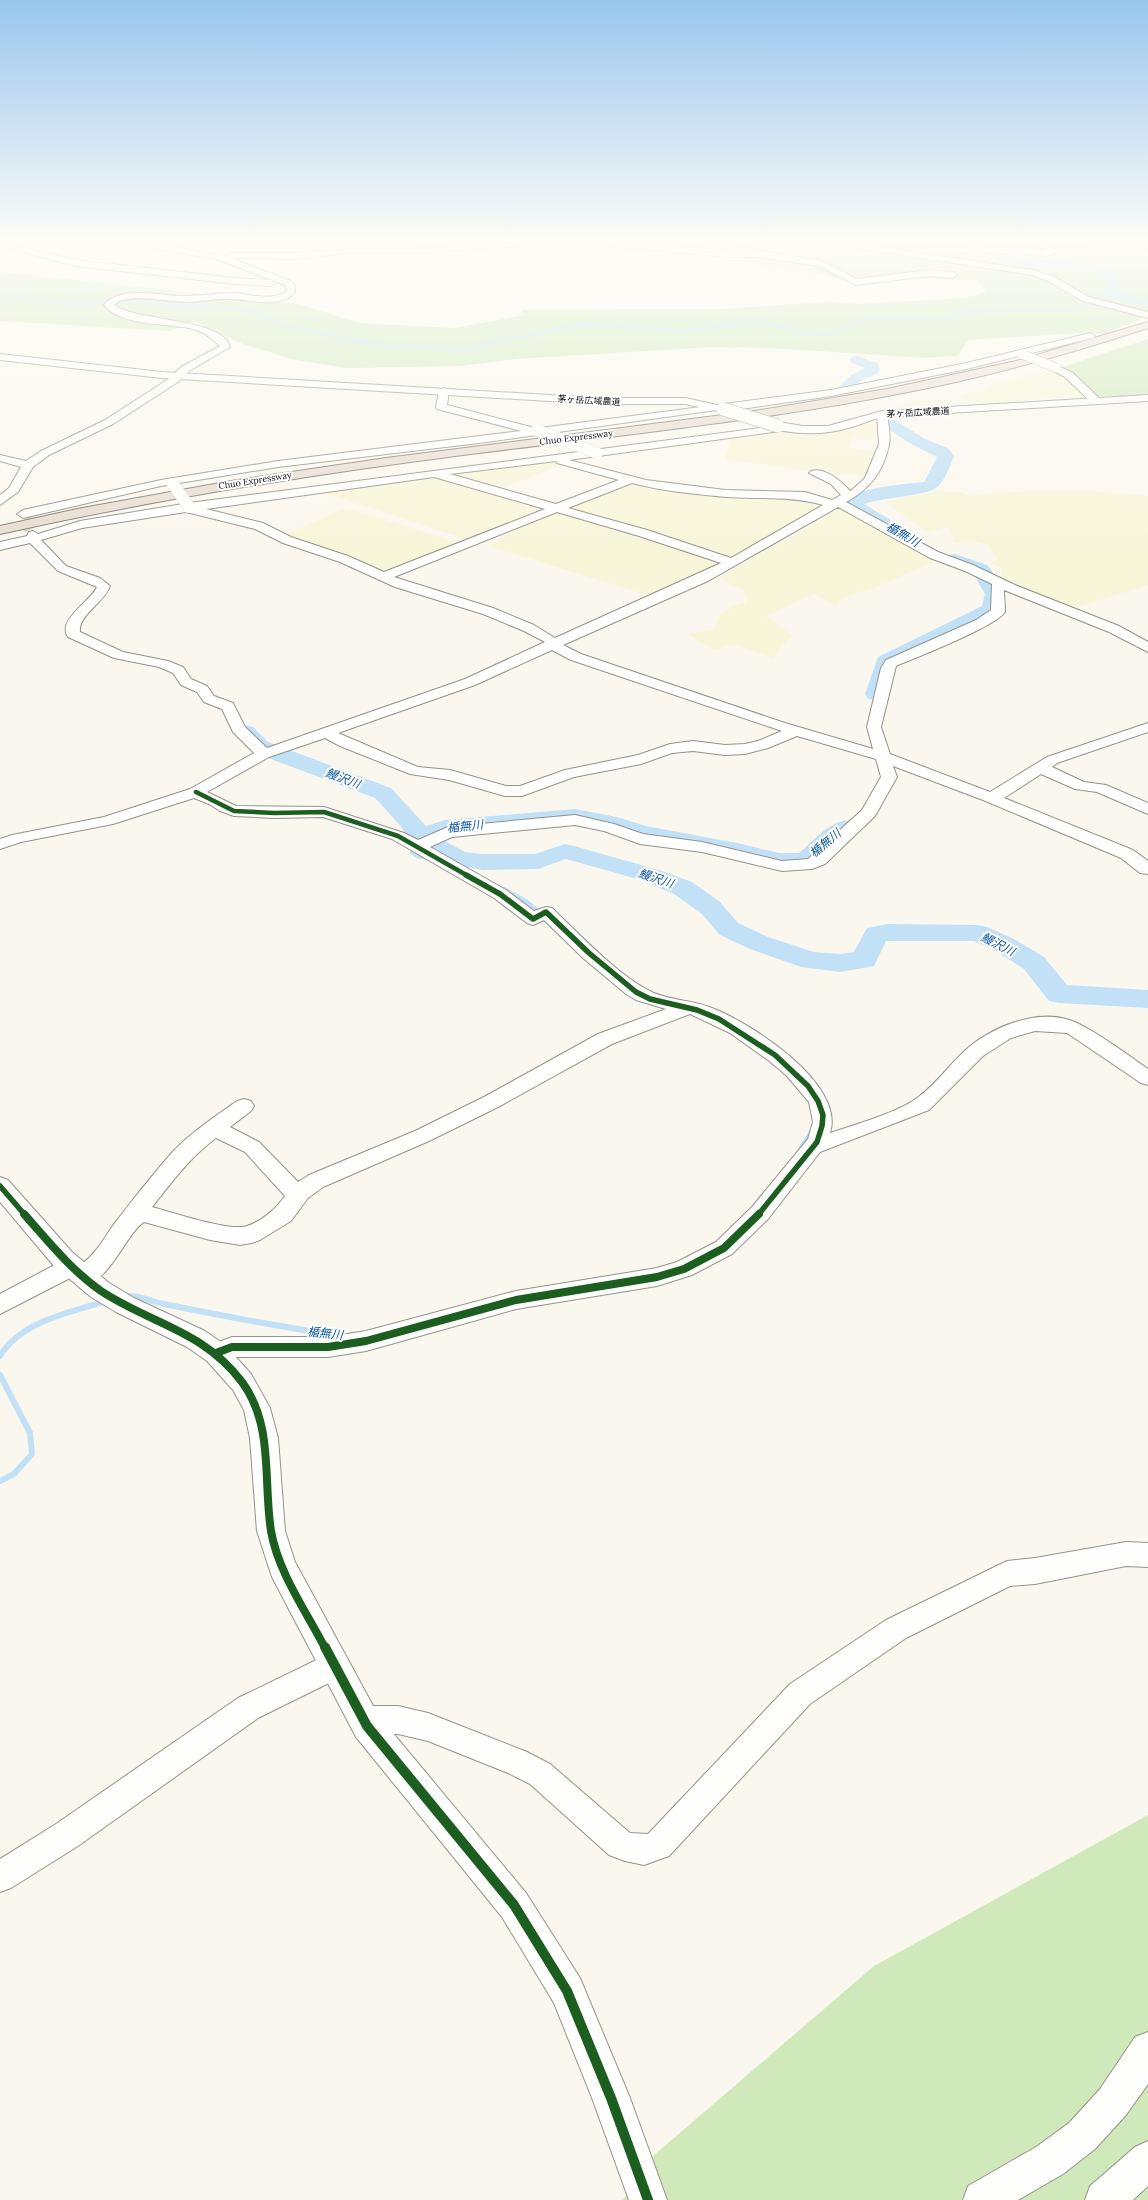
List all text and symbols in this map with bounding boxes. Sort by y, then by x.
street label: 茅ヶ岳広域農道 [557,393,621,407]
street label: 茅ヶ岳広域農道 [886,405,950,419]
street label: Chuo Expressway [539,427,614,447]
street label: Chuo Expressway [218,469,293,491]
water label: 楯無川 [884,519,924,550]
water label: 鰻沢川 [324,765,364,792]
water label: 楯無川 [446,816,486,835]
water label: 楯無川 [806,824,845,860]
water label: 鰻沢川 [637,865,677,892]
water label: 鰻沢川 [979,929,1019,960]
water label: 楯無川 [306,1324,346,1343]

